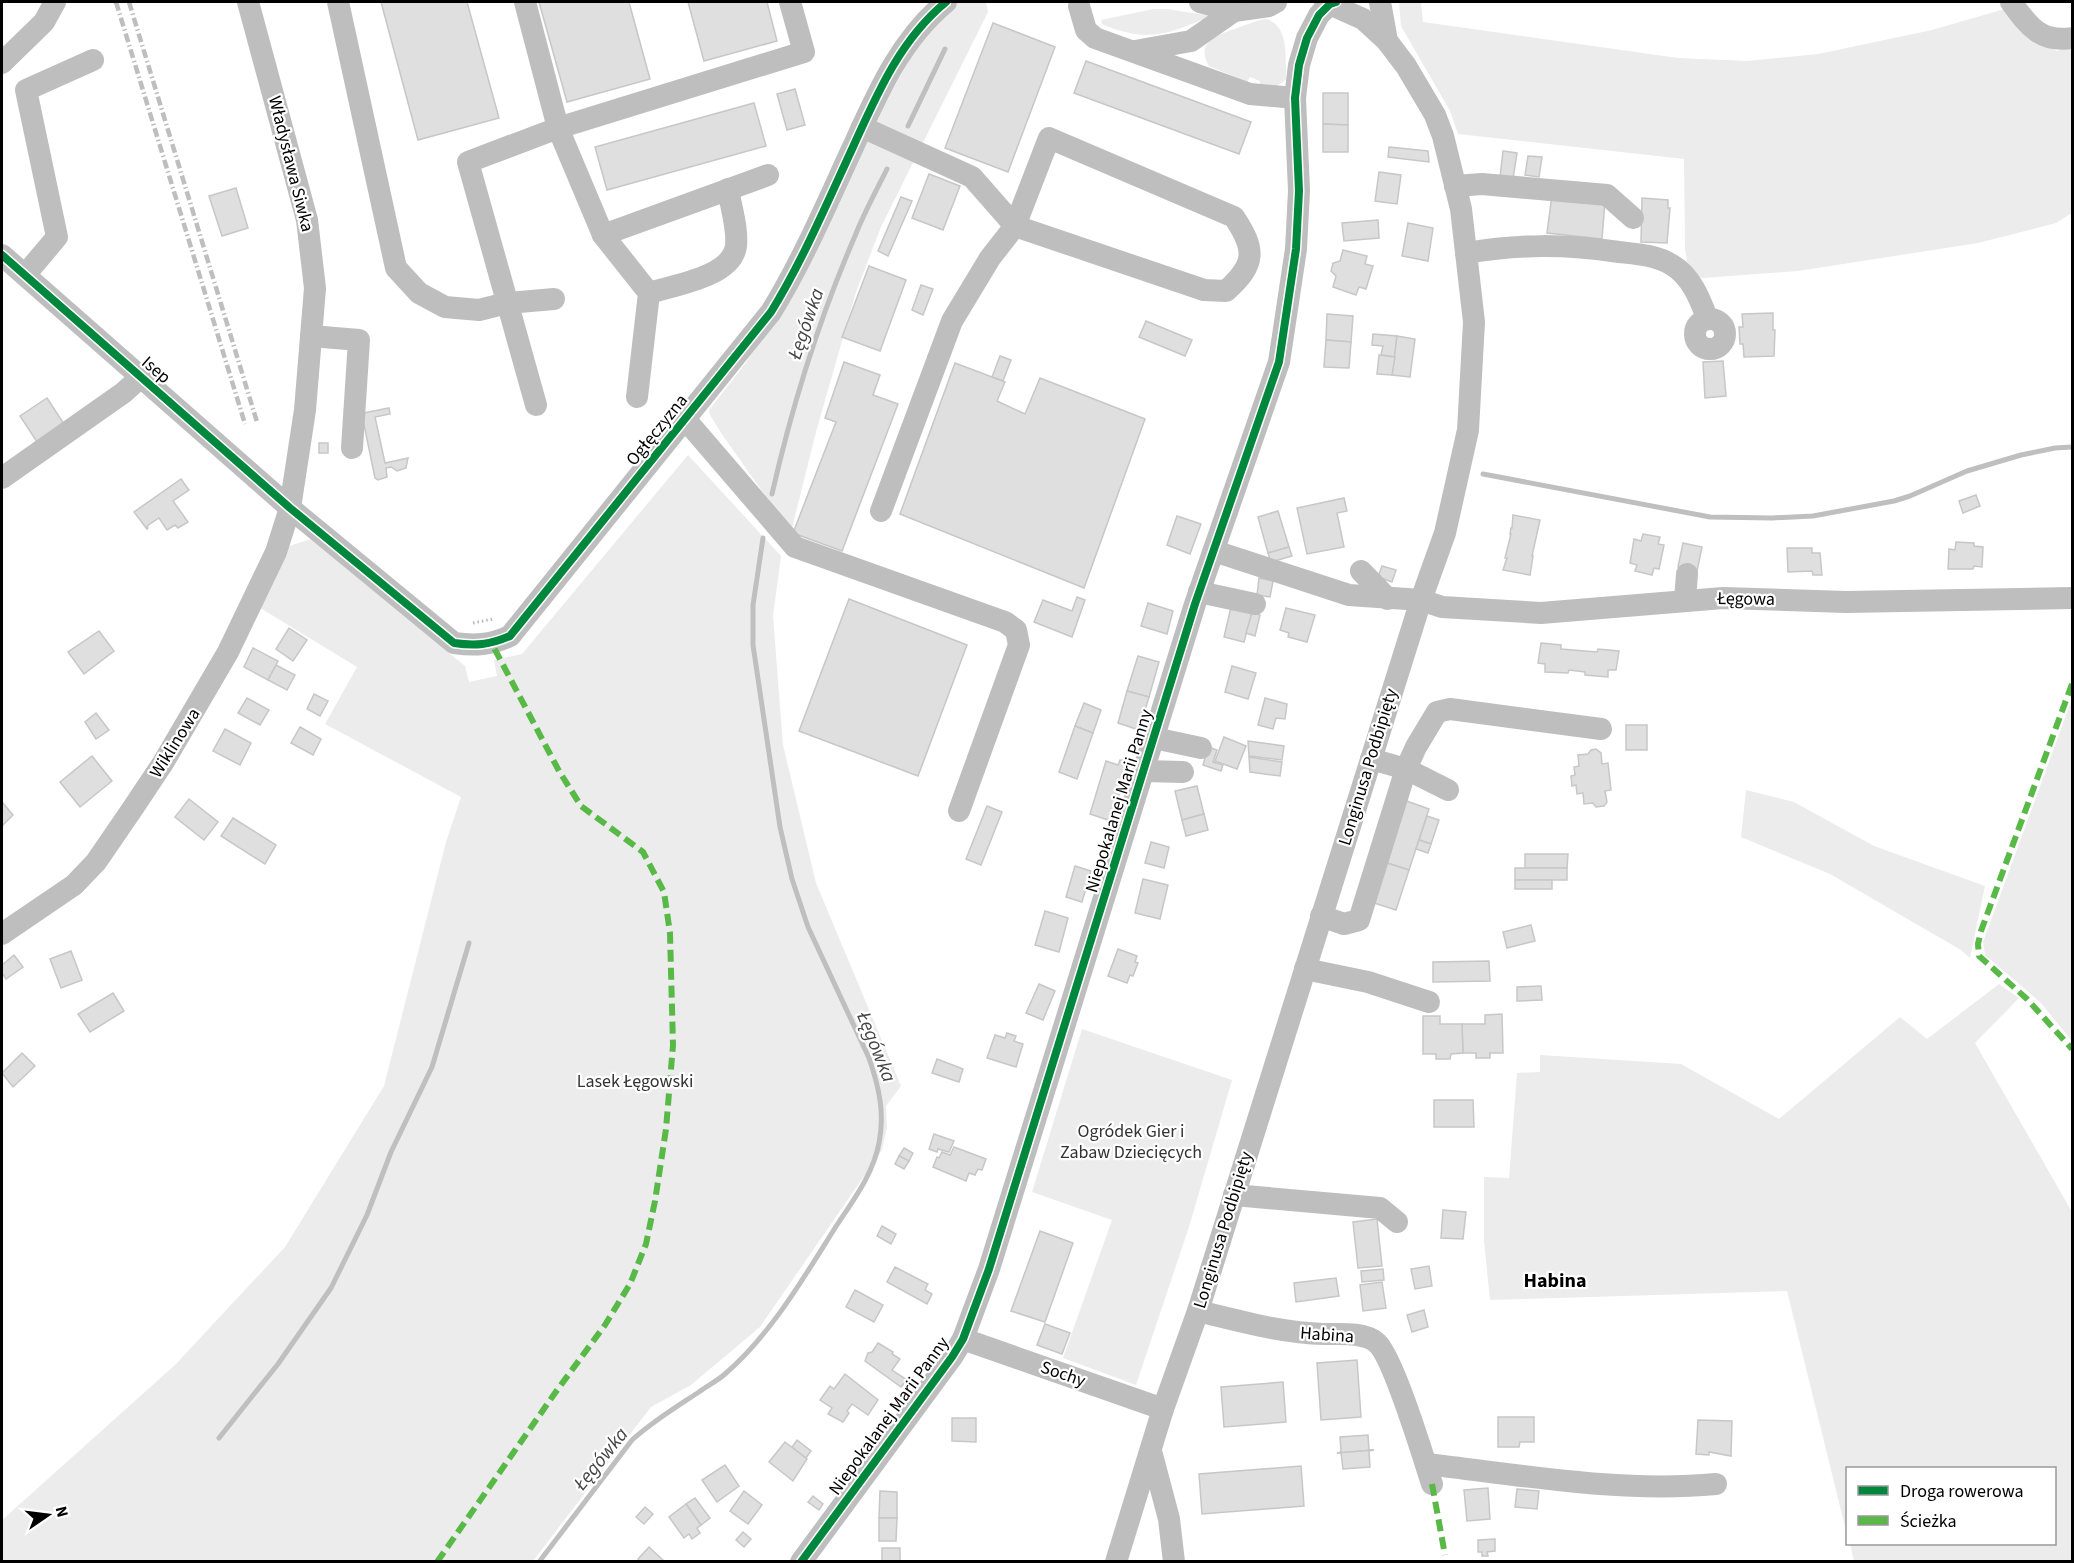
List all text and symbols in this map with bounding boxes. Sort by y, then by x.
street label: Władysława Siwka [262,93,320,235]
water label: Łęgówka [780,284,831,364]
street label: Isep [136,350,176,390]
street label: Ogłęczyzna [620,389,694,471]
street label: Łęgowa [1716,586,1775,612]
street label: Longinusa Podbipięty [1332,685,1404,849]
street label: Wiklinowa [144,703,206,783]
street label: Niepokalanej Marii Panny [1079,706,1159,896]
water label: Łęgówka [849,1007,903,1087]
park label: Lasek Łęgowski [577,1069,693,1094]
park label: Ogródek Gier i Zabaw Dziecięcych [1060,1119,1202,1165]
street label: Longinusa Podbipięty [1187,1148,1259,1312]
district label: Habina [1524,1267,1586,1295]
street label: Habina [1299,1321,1355,1349]
street label: Niepokalanej Marii Panny [823,1331,955,1500]
street label: Sochy [1037,1355,1089,1393]
water label: Łęgówka [566,1421,635,1497]
legend [1846,1467,2056,1545]
text: Droga rowerowa [1900,1479,2024,1504]
north arrow [18,1485,78,1545]
text: N [50,1504,74,1519]
text: Ścieżka [1900,1509,1957,1534]

